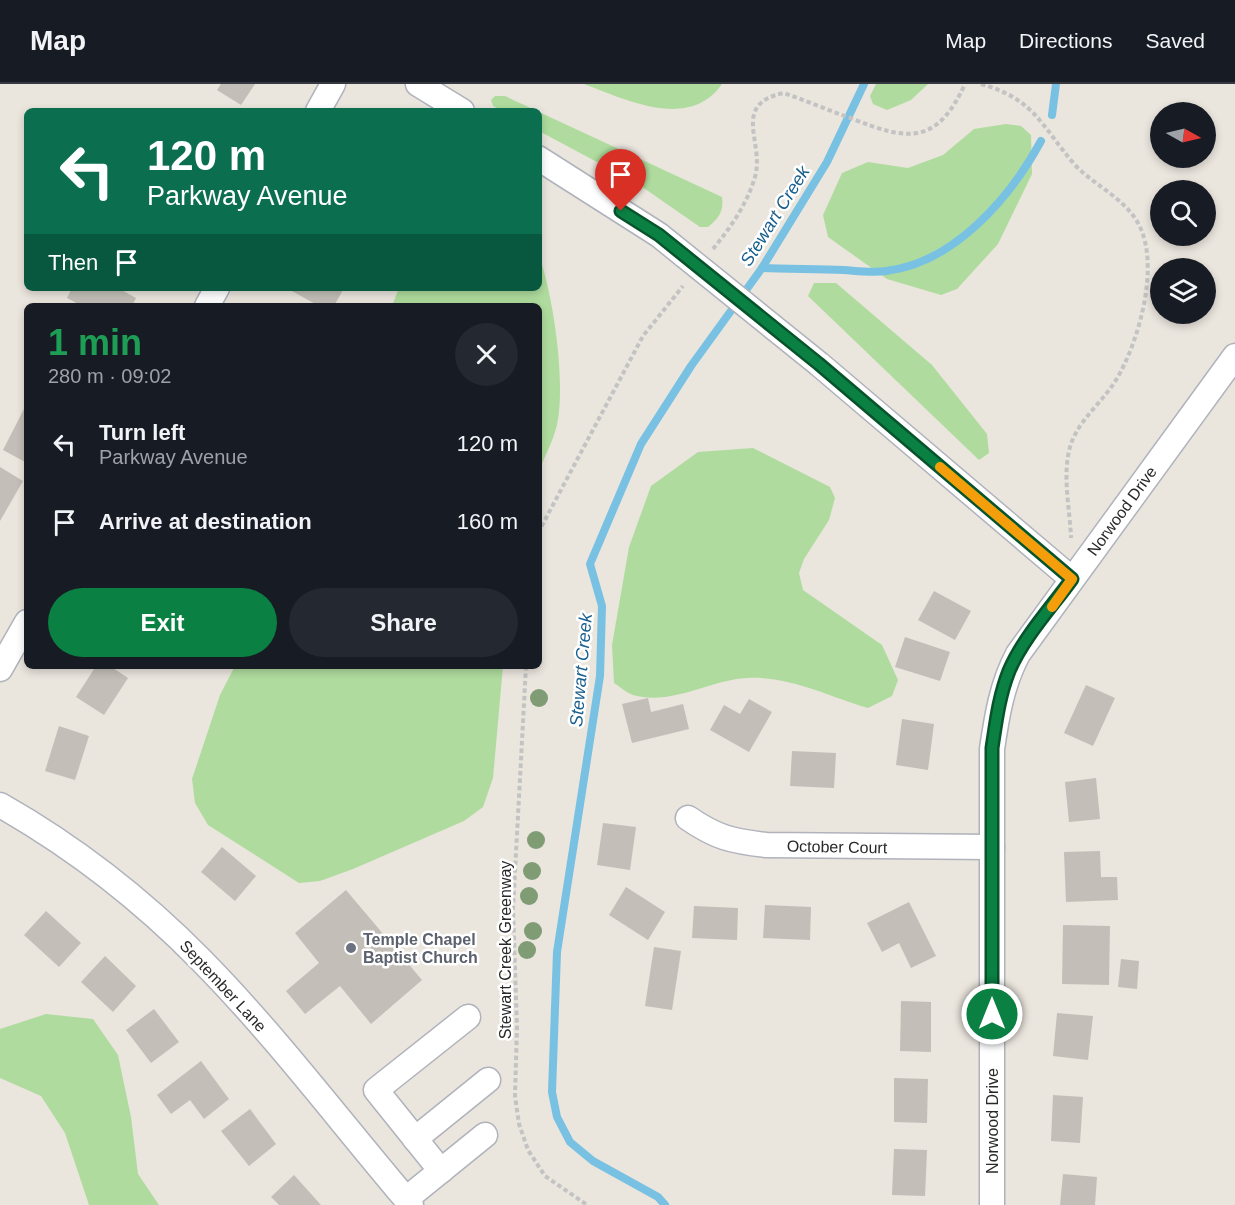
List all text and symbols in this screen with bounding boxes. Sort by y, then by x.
text: Map [30,25,86,56]
text: Map [945,29,986,52]
text: Directions [1019,29,1112,52]
text: Saved [1145,29,1205,52]
north arrow [1150,102,1216,168]
map controls [1150,102,1216,324]
icon: left [48,132,126,210]
text: 120 m [147,132,266,179]
pin [595,149,646,211]
icon: arrive [604,158,637,191]
water label: Stewart Creek [736,162,814,270]
button: search [1150,180,1216,246]
text: Parkway Avenue [147,181,348,211]
icon: arrive [110,246,143,279]
text: Then [48,250,98,275]
button: layers [1150,258,1216,324]
text: 1 min [48,322,142,363]
button: close [455,323,518,386]
text: 280 m · 09:02 [48,365,171,387]
text: Turn left [99,420,185,445]
icon: left [48,428,81,461]
text: 120 m [457,431,518,456]
text: Parkway Avenue [99,446,248,468]
street label: Norwood Drive [1084,463,1160,559]
icon: arrive [48,506,81,539]
text: Arrive at destination [99,509,312,534]
text: 160 m [457,509,518,534]
button: Exit [48,588,277,657]
button: Share [289,588,518,657]
water label: Stewart Creek [566,611,596,728]
street label: October Court [787,838,888,856]
street label: Stewart Creek Greenway [497,861,514,1039]
place label: Temple Chapel Baptist Church [363,931,478,966]
street label: September Lane [176,937,270,1035]
marker: Temple Chapel Baptist Church [344,941,358,955]
position arrow [960,982,1024,1046]
street label: Norwood Drive [984,1068,1001,1174]

